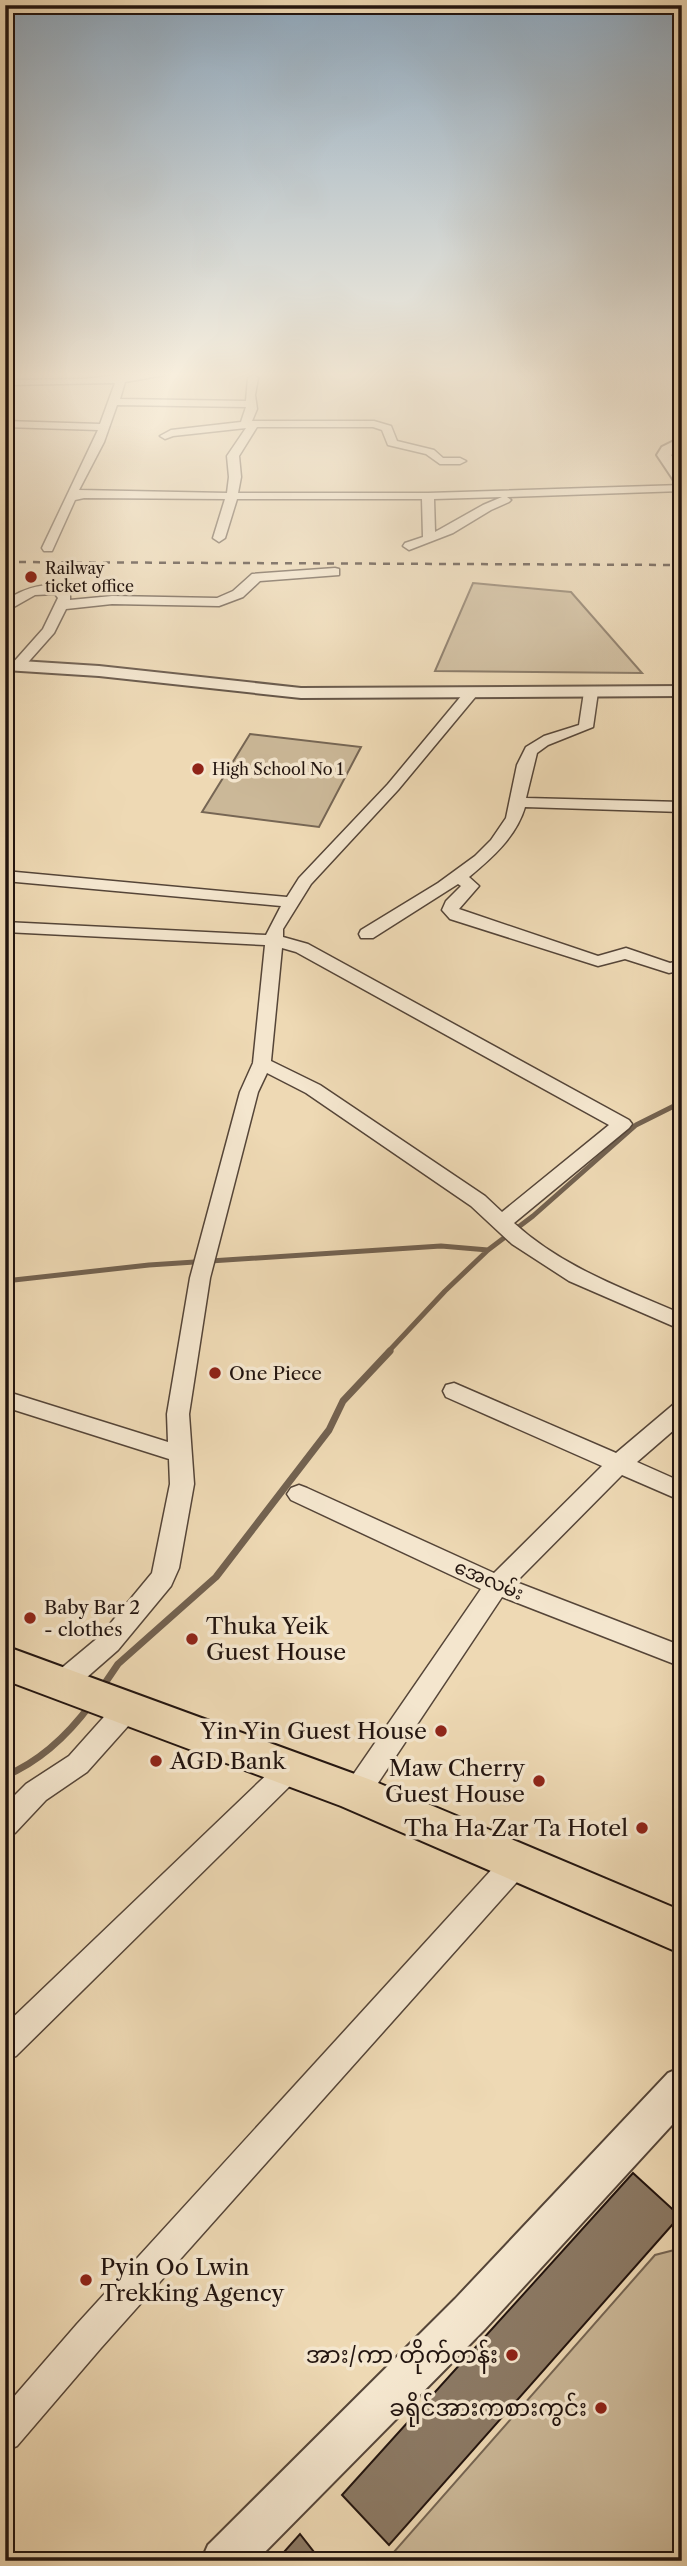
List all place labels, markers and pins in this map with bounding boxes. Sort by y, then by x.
place label: Railway ticket office [45,558,134,596]
marker: Railway ticket office [23,569,39,585]
place label: High School No 1 [212,759,344,779]
marker: High School No 1 [190,761,206,777]
place label: One Piece [229,1362,322,1385]
marker: One Piece [207,1365,223,1381]
place label: Baby Bar 2 - clothes [44,1596,140,1641]
marker: Baby Bar 2 - clothes [22,1610,38,1626]
place label: Thuka Yeik Guest House [206,1612,346,1666]
marker: Thuka Yeik Guest House [184,1631,200,1647]
place label: Yin Yin Guest House [199,1717,427,1745]
marker: Yin Yin Guest House [433,1723,449,1739]
place label: AGD Bank [169,1747,287,1775]
marker: AGD Bank [148,1753,164,1769]
place label: Maw Cherry Guest House [385,1754,525,1808]
marker: Maw Cherry Guest House [531,1773,547,1789]
place label: Tha Ha Zar Ta Hotel [404,1814,628,1842]
marker: Tha Ha Zar Ta Hotel [634,1820,650,1836]
place label: Pyin Oo Lwin Trekking Agency [100,2253,284,2307]
marker: Pyin Oo Lwin Trekking Agency [78,2272,94,2288]
place label: အား/ကာ တိုက်တန်း [306,2339,498,2374]
marker: အား/ကာ တိုက်တန်း [504,2347,520,2363]
place label: ခရိုင်အားကစားကွင်း [389,2392,587,2427]
marker: ခရိုင်အားကစားကွင်း [593,2400,609,2416]

